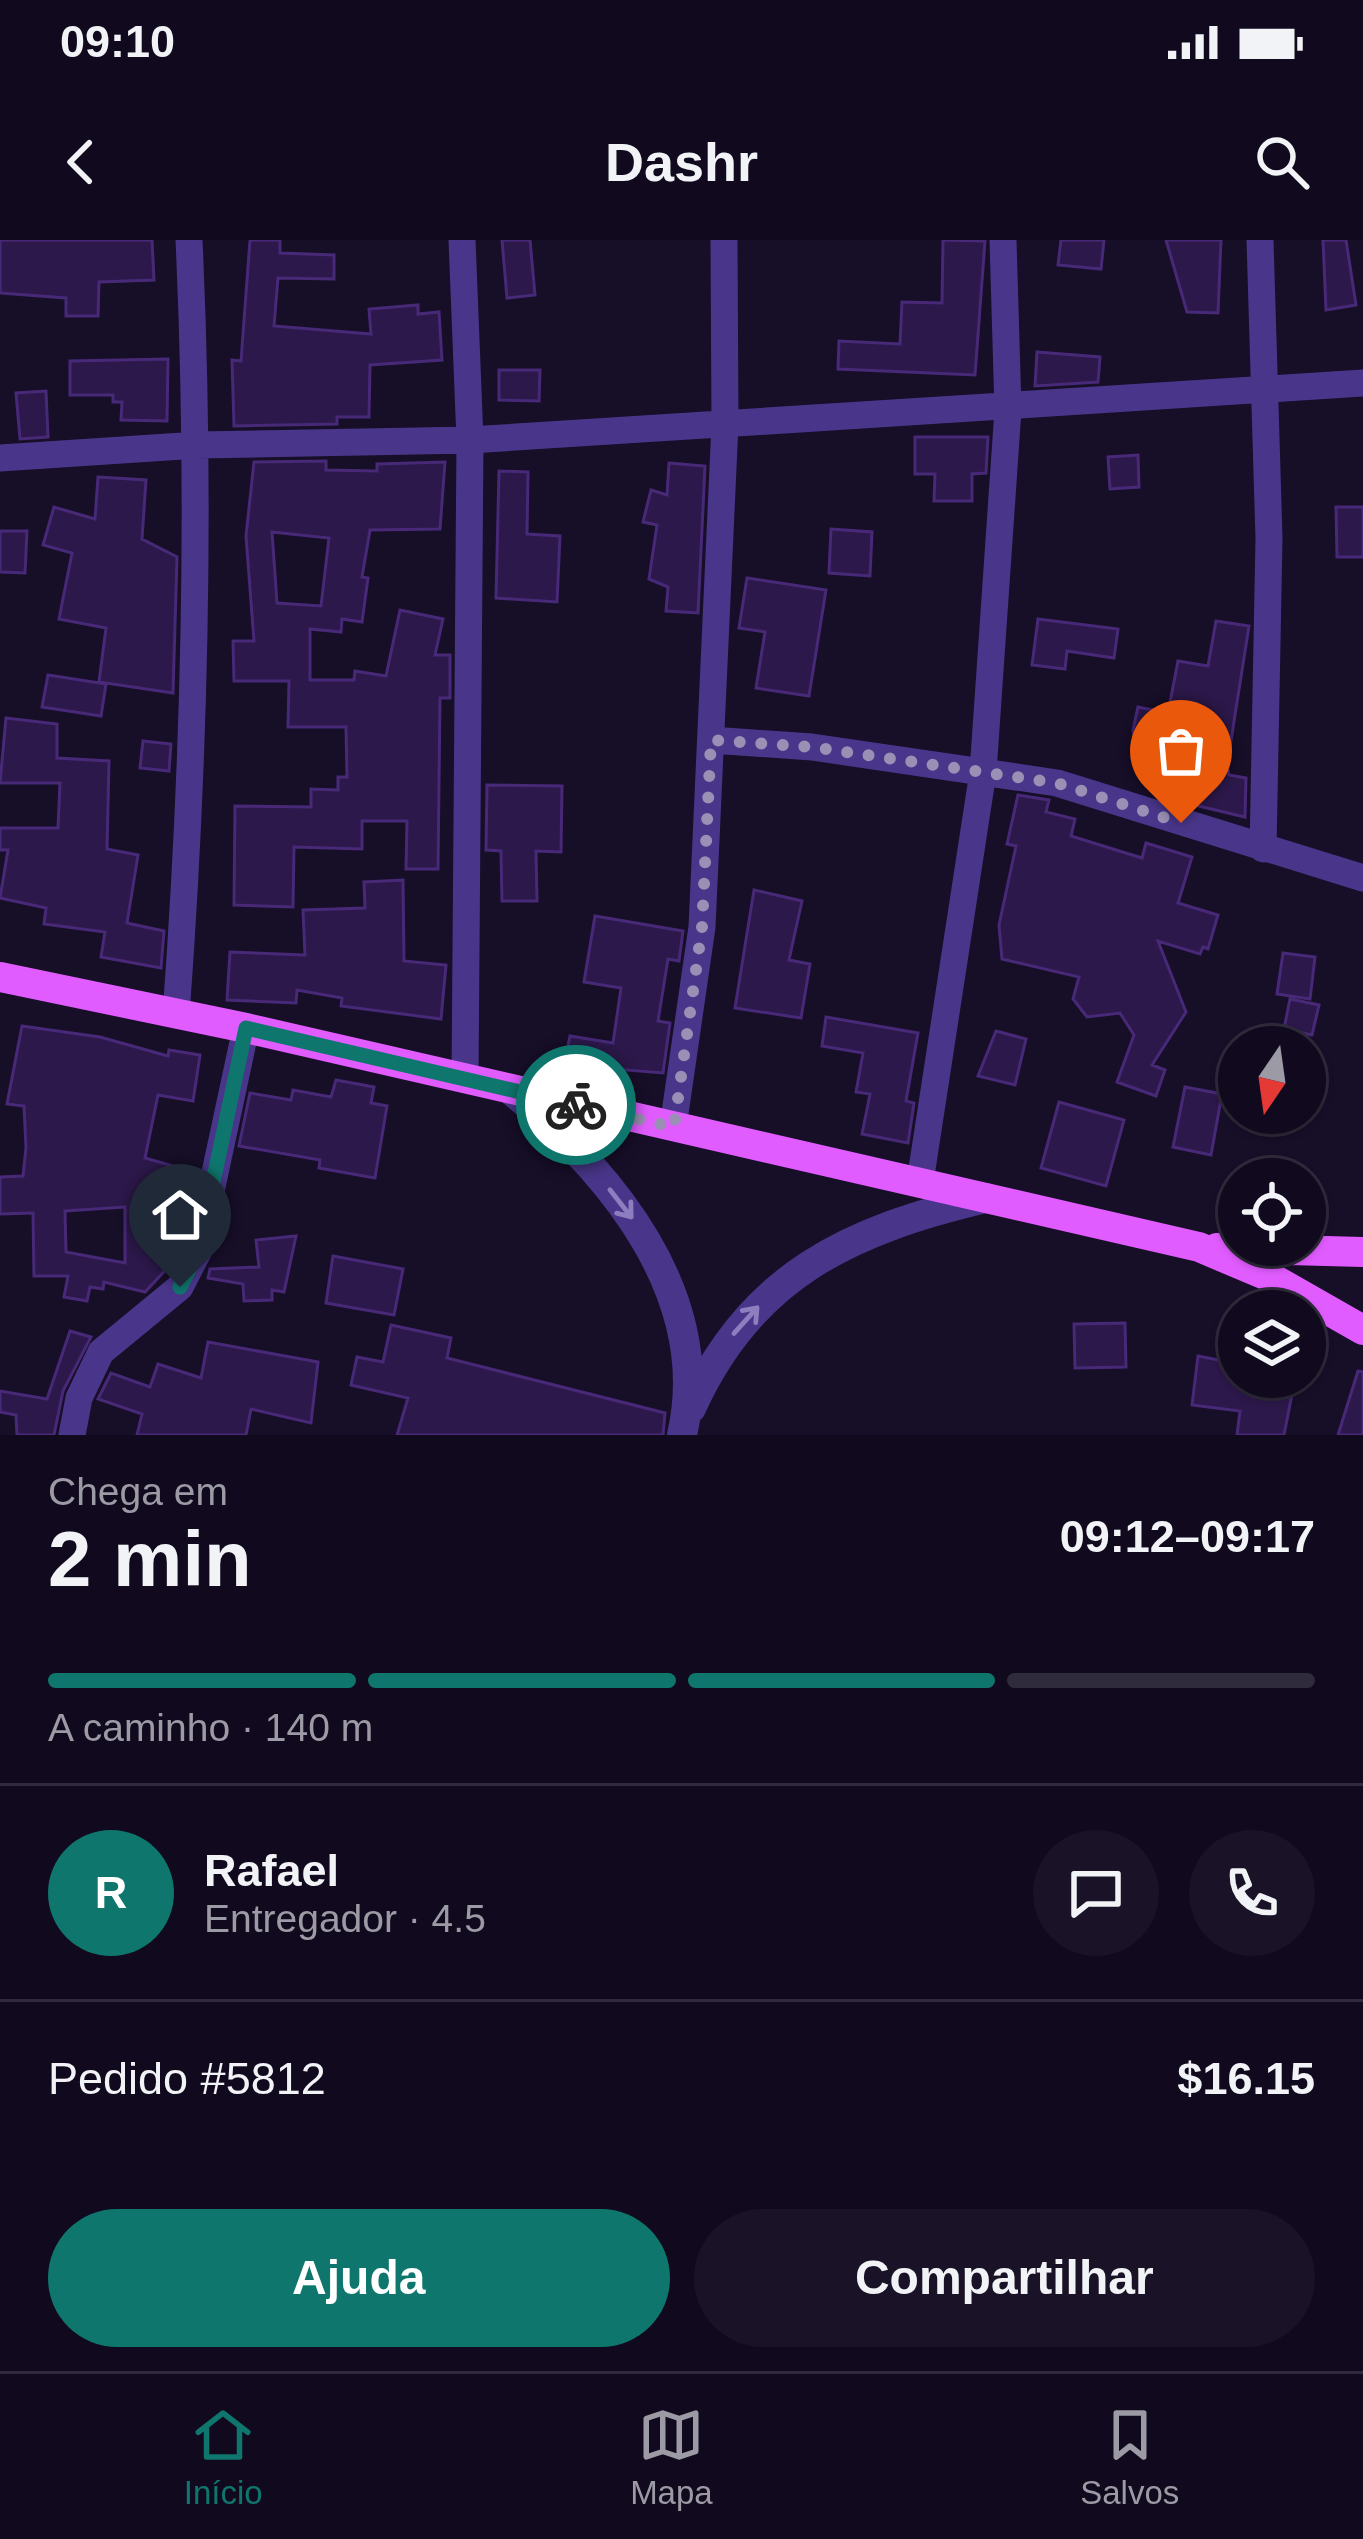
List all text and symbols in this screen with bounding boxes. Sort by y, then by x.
text: 09:10 [60,16,175,67]
icon: back [48,129,114,195]
icon: search [1249,129,1315,195]
text: Dashr [605,132,758,192]
pin [1130,700,1232,823]
icon: bag [1148,718,1214,784]
north arrow [1218,1026,1326,1134]
map controls [1218,1026,1326,1398]
courier [516,1045,636,1165]
icon: bike [543,1072,609,1138]
button: locate [1218,1158,1326,1266]
pin [129,1164,231,1287]
icon: home [147,1182,213,1248]
one-way arrow [607,1188,634,1220]
button: layers [1218,1290,1326,1398]
one-way arrow [732,1305,759,1336]
text: Chega em [48,1470,228,1513]
text: 09:12–09:17 [1060,1511,1315,1562]
text: 2 min [48,1515,252,1603]
text: A caminho · 140 m [48,1706,373,1749]
button: chat [1033,1830,1159,1956]
button: phone [1189,1830,1315,1956]
text: Rafael [204,1845,339,1896]
text: R [95,1867,127,1918]
text: Entregador · 4.5 [204,1897,486,1940]
text: Pedido #5812 [48,2053,326,2104]
text: $16.15 [1177,2053,1315,2104]
button: Ajuda [48,2209,670,2347]
button: Compartilhar [694,2209,1315,2347]
tab: Início [184,2402,263,2512]
tab: Mapa [630,2402,713,2512]
tab: Salvos [1080,2402,1179,2512]

